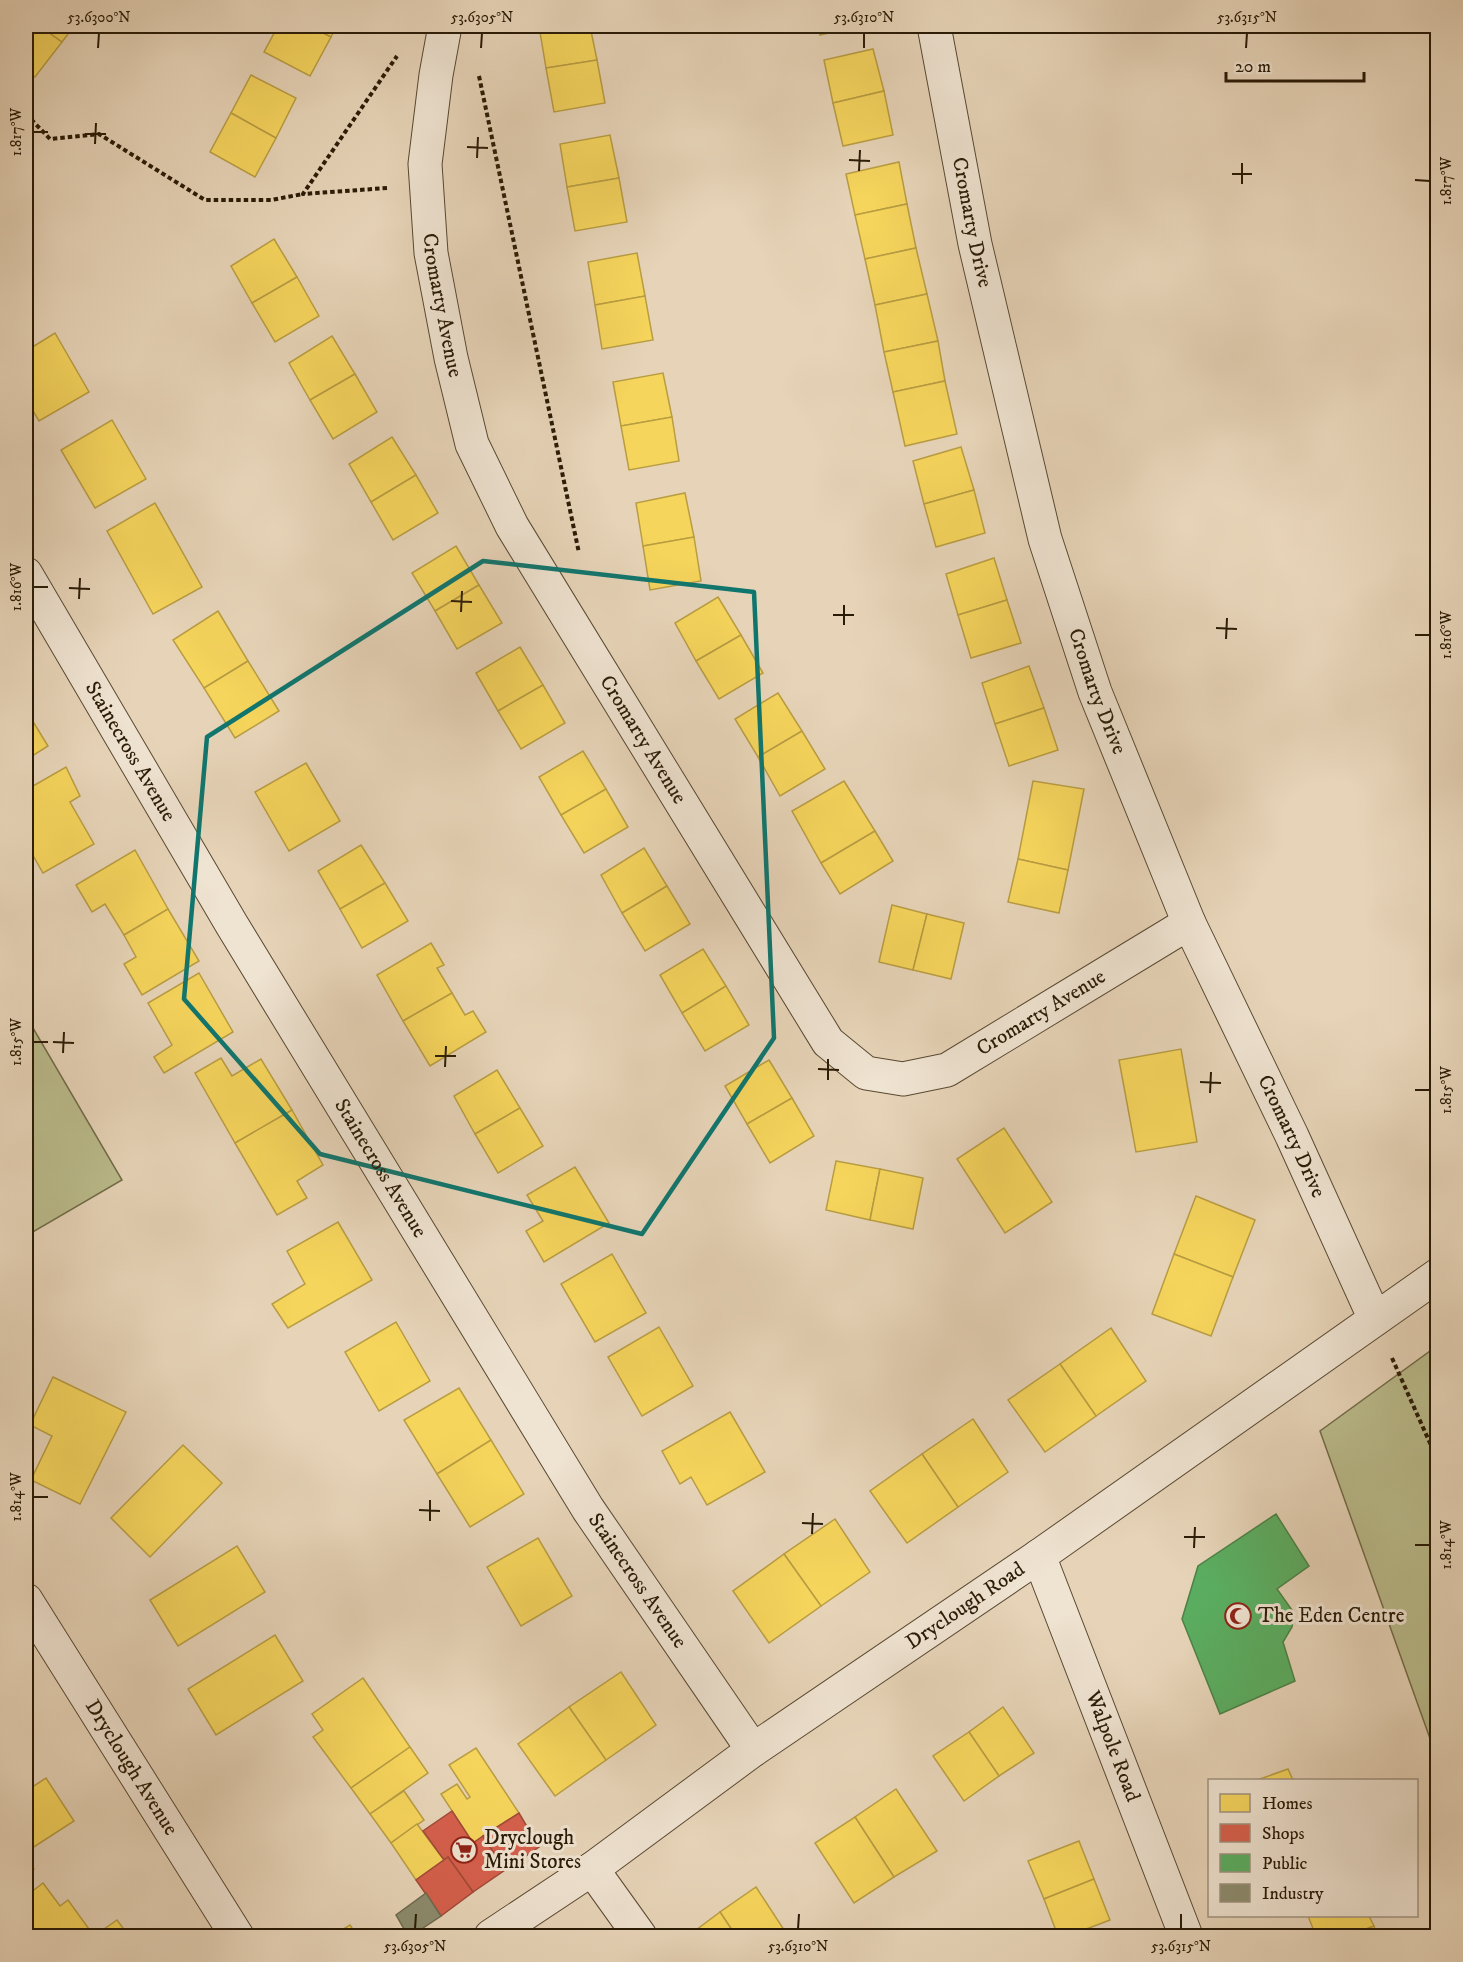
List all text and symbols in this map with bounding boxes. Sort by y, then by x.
text: 53.6300°N [67,8,131,27]
text: 53.6305°N [451,8,513,27]
text: 53.6310°N [834,8,894,27]
text: 53.6315°N [1217,8,1277,27]
scale bar [1226,45,1364,83]
text: 20 m [1235,56,1271,78]
text: 1.817°W [7,107,26,156]
street label: Cromarty Drive [946,155,998,290]
text: 1.817°W [1437,156,1456,205]
street label: Cromarty Avenue [417,232,468,380]
text: 1.816°W [7,563,26,611]
text: 1.816°W [1437,611,1456,659]
street label: Cromarty Drive [1062,625,1132,759]
street label: Cromarty Avenue [594,671,692,809]
street label: Stainecross Avenue [79,677,182,827]
street label: Cromarty Avenue [972,964,1111,1062]
text: 1.815°W [7,1018,26,1066]
text: 1.815°W [1437,1066,1456,1114]
street label: Cromarty Drive [1251,1071,1331,1202]
street label: Stainecross Avenue [328,1094,433,1243]
text: 1.814°W [7,1472,26,1522]
street label: Stainecross Avenue [582,1508,693,1654]
text: 1.814°W [1437,1520,1456,1570]
street label: Dryclough Road [901,1556,1030,1656]
mosque icon: The Eden Centre [1223,1601,1253,1631]
place label: The Eden Centre [1258,1603,1405,1629]
street label: Walpole Road [1079,1686,1146,1806]
street label: Dryclough Avenue [79,1695,184,1841]
legend [1208,1779,1418,1917]
text: Homes [1262,1793,1313,1815]
text: Shops [1262,1823,1305,1845]
place label: Dryclough Mini Stores [484,1825,581,1875]
supermarket icon: Dryclough Mini Stores [449,1835,479,1865]
text: Public [1262,1853,1308,1875]
text: Industry [1262,1883,1324,1905]
text: 53.6305°N [384,1937,446,1956]
text: 53.6310°N [768,1937,828,1956]
text: 53.6315°N [1151,1937,1211,1956]

